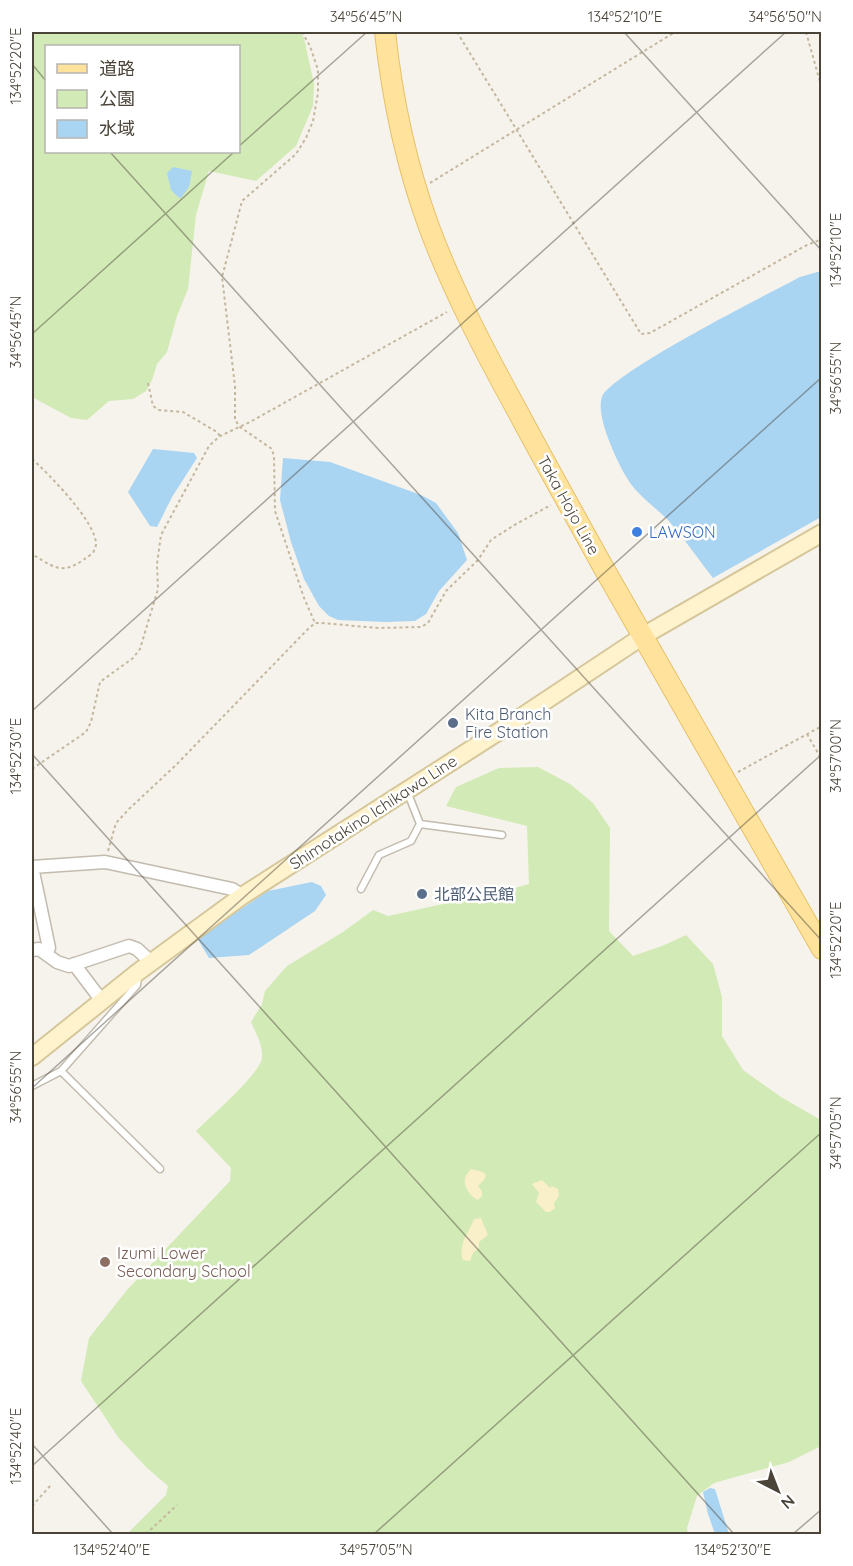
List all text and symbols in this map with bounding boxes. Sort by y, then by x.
text: 34°56'45"N [330,7,402,26]
text: 134°52'10"E [588,7,662,26]
text: 34°56'50"N [748,7,822,26]
text: 134°52'20"E [6,27,25,105]
legend [45,45,240,153]
text: 道路 [99,57,135,80]
text: 公園 [99,87,135,110]
text: 水域 [99,117,135,140]
text: 134°52'10"E [826,213,845,287]
text: 34°56'45"N [6,296,25,368]
text: 34°56'55"N [826,342,845,414]
street label: Taka Hojo Line [534,452,604,558]
place label: LAWSON [649,522,716,542]
marker: LAWSON [630,525,644,539]
place label: Kita Branch Fire Station [465,704,551,742]
marker: Kita Branch Fire Station [446,716,460,730]
text: 134°52'30"E [6,718,25,794]
text: 34°57'00"N [826,719,845,793]
street label: Shimotakino Ichikawa Line [286,750,460,874]
place label: 北部公民館 [434,884,514,904]
marker: 北部公民館 [415,887,429,901]
text: 134°52'20"E [826,901,845,979]
text: 34°56'55"N [6,1051,25,1123]
text: 34°57'05"N [826,1096,845,1170]
place label: Izumi Lower Secondary School [117,1243,251,1281]
marker: Izumi Lower Secondary School [98,1255,112,1269]
text: 134°52'40"E [6,1408,25,1484]
north arrow [748,1461,808,1521]
text: N [777,1491,799,1514]
text: 134°52'40"E [74,1540,150,1559]
text: 34°57'05"N [339,1540,413,1559]
text: 134°52'30"E [695,1540,771,1559]

